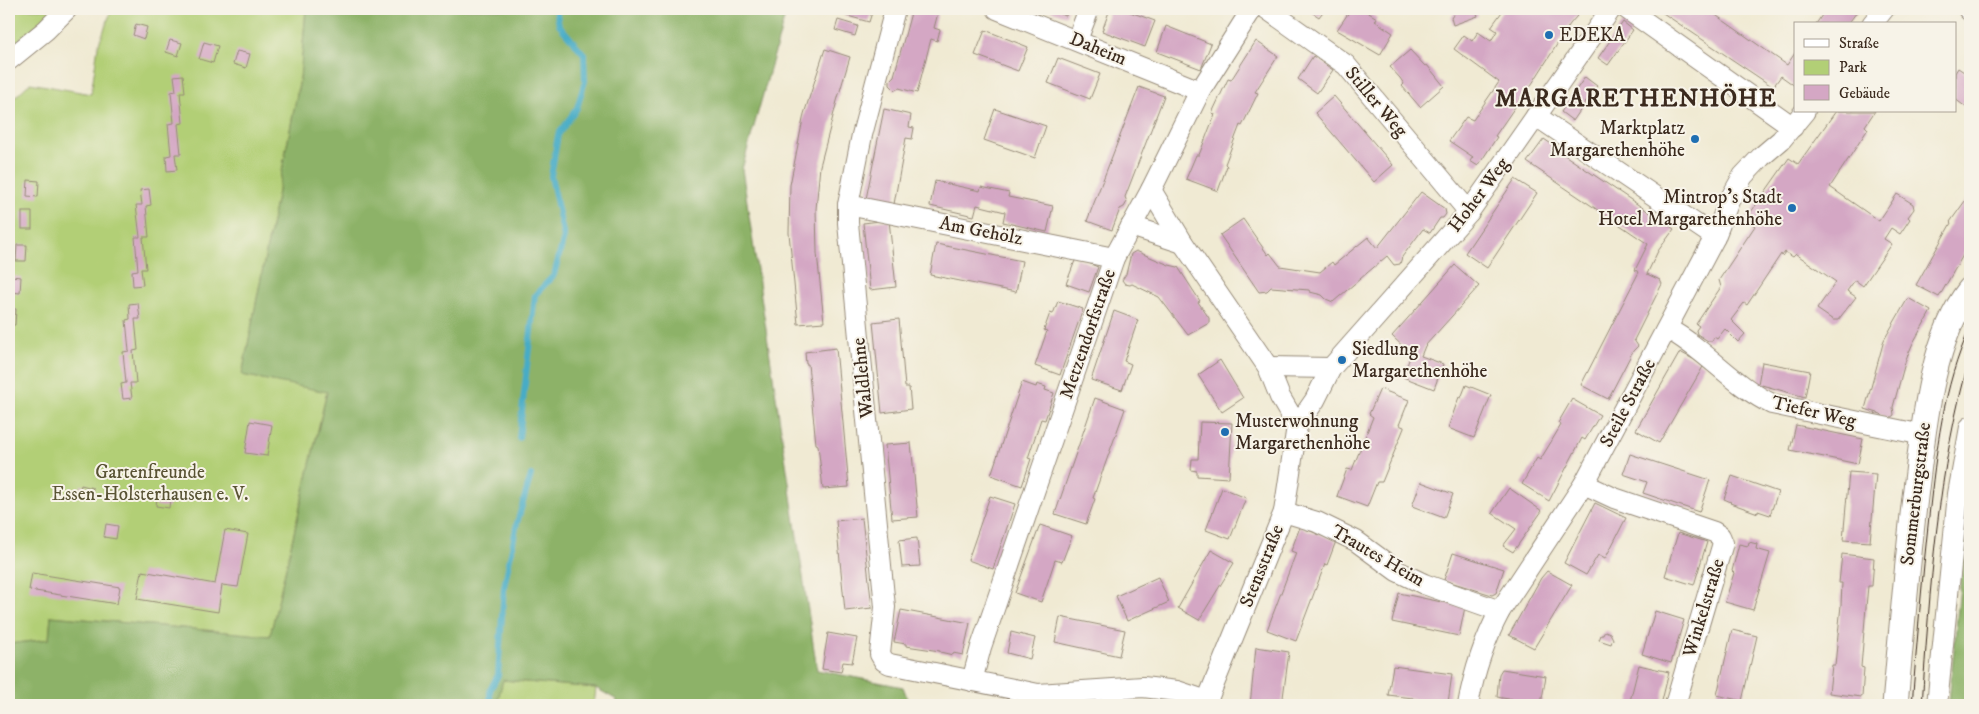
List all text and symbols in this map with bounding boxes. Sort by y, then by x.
legend [1794,22,1956,112]
place label: EDEKA [1559,24,1626,47]
street label: Daheim [1066,27,1130,71]
marker: EDEKA [1543,29,1555,41]
text: Straße [1839,34,1879,53]
text: Park [1839,58,1868,77]
street label: Stiller Weg [1340,62,1413,142]
district label: MARGARETHENHÖHE [1495,83,1777,114]
text: Gebäude [1839,84,1890,103]
place label: Marktplatz Margarethenhöhe [1550,117,1685,162]
marker: Marktplatz Margarethenhöhe [1689,133,1701,145]
street label: Hoher Weg [1444,153,1515,237]
place label: Mintrop's Stadt Hotel Margarethenhöhe [1598,186,1782,231]
marker: Mintrop's Stadt Hotel Margarethenhöhe [1786,202,1798,214]
street label: Am Gehölz [937,212,1025,250]
street label: Metzendorfstraße [1055,266,1121,402]
street label: Waldlehne [847,337,879,420]
place label: Siedlung Margarethenhöhe [1352,338,1487,383]
marker: Siedlung Margarethenhöhe [1336,354,1348,366]
street label: Steile Straße [1595,355,1661,451]
street label: Tiefer Weg [1770,391,1859,433]
place label: Musterwohnung Margarethenhöhe [1235,410,1370,455]
street label: Sommerburgstraße [1896,421,1936,567]
marker: Musterwohnung Margarethenhöhe [1219,426,1231,438]
park label: Gartenfreunde Essen-Holsterhausen e. V. [52,461,248,506]
street label: Trautes Heim [1327,520,1429,592]
street label: Stensstraße [1235,521,1289,611]
street label: Winkelstraße [1678,556,1730,661]

